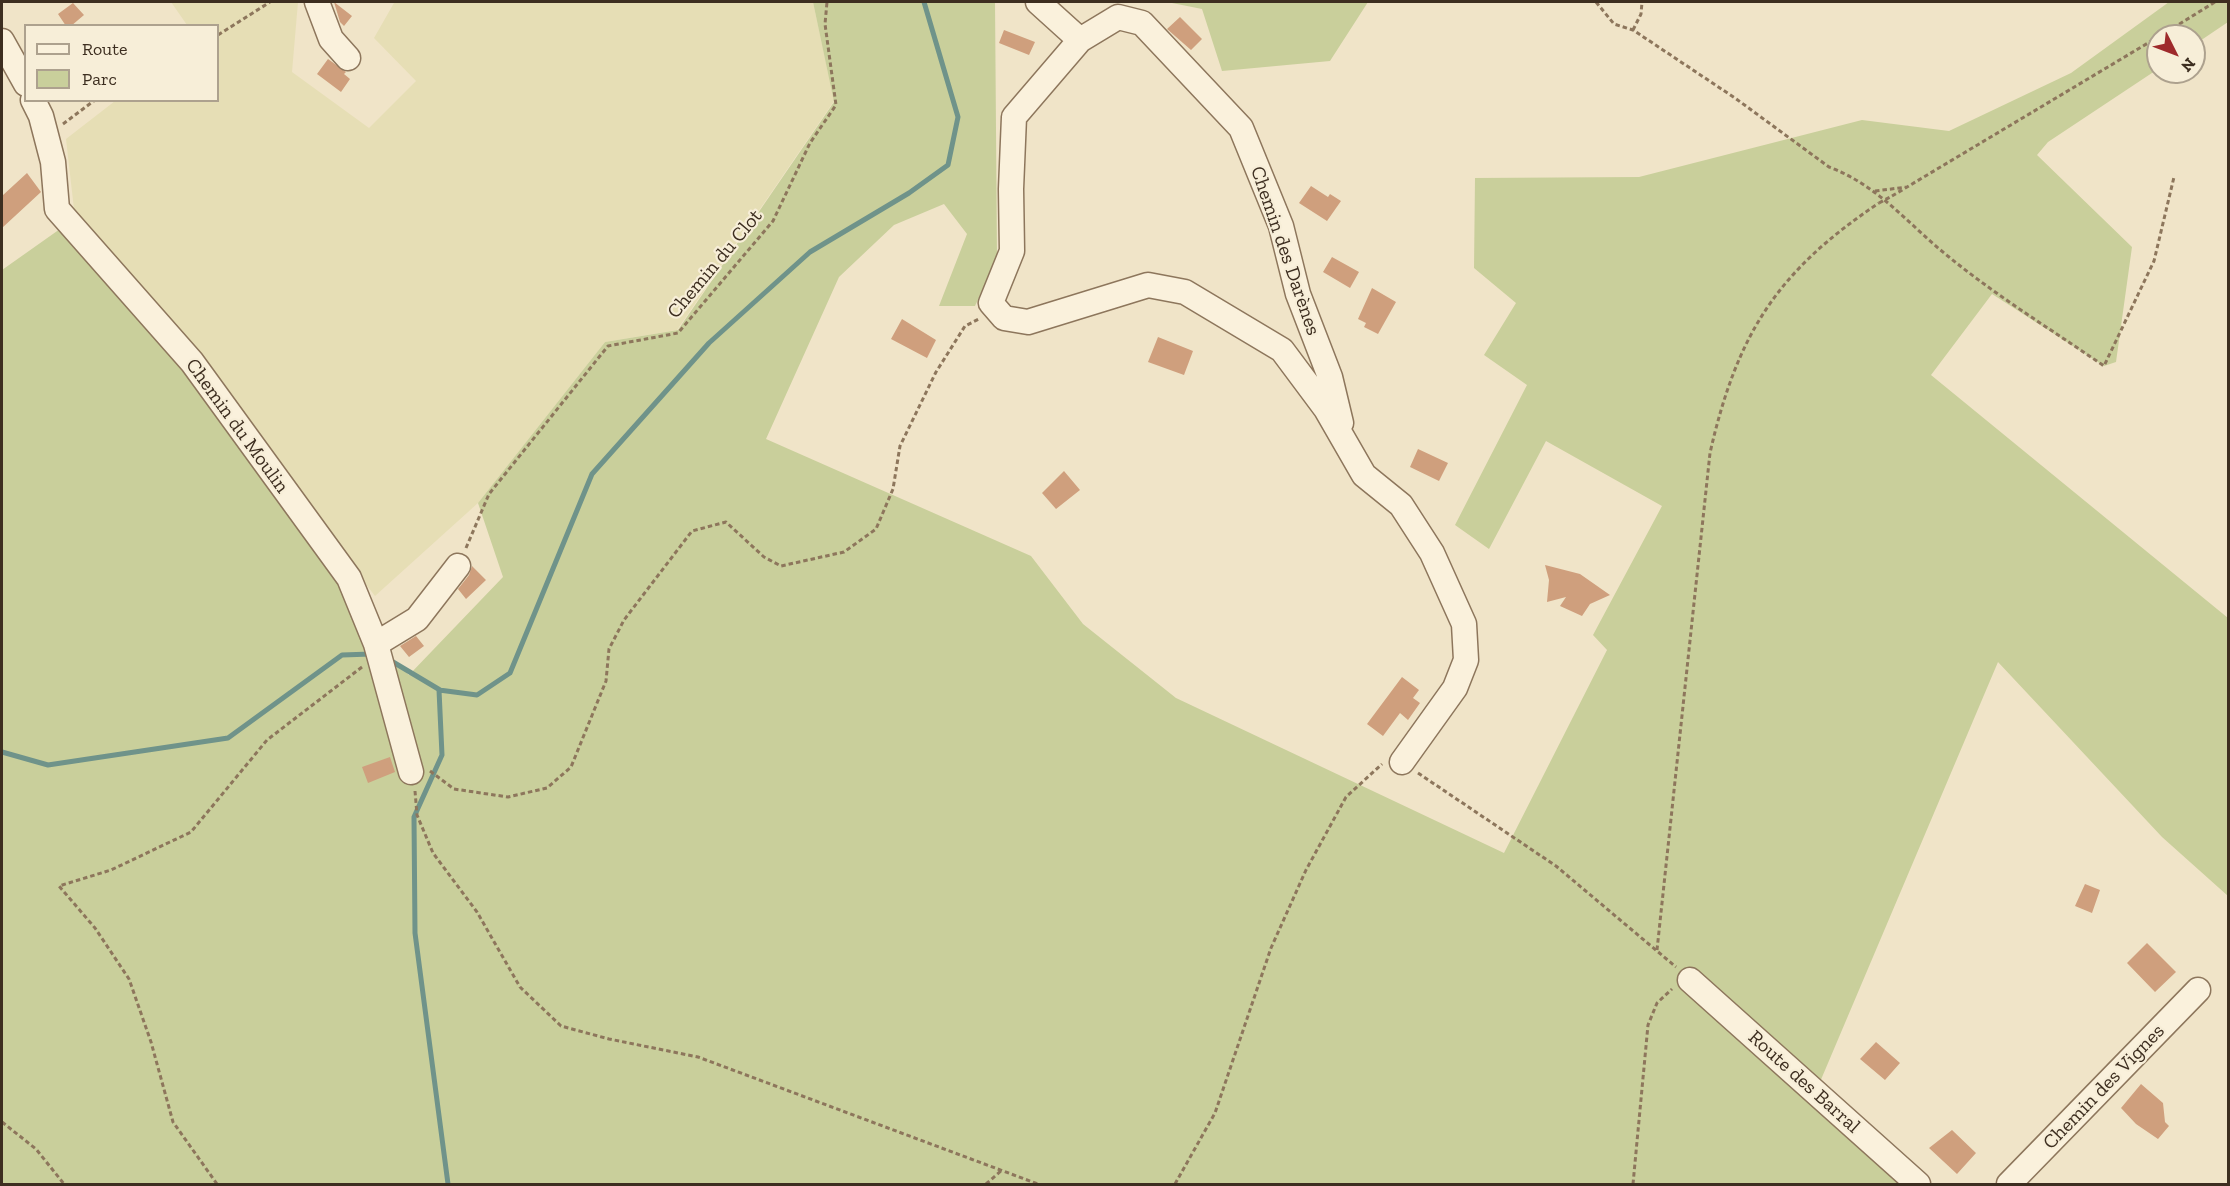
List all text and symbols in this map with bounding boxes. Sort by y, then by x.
legend [24,24,219,102]
north arrow [2146,24,2206,84]
text: Route [82,38,127,60]
text: N [2177,54,2199,76]
text: Parc [82,68,117,90]
street label: Chemin des Darènes [1245,163,1325,339]
street label: Chemin du Clot [662,205,768,323]
street label: Chemin du Moulin [180,354,294,498]
street label: Chemin des Vignes [2038,1019,2170,1155]
street label: Route des Barral [1743,1026,1865,1138]

